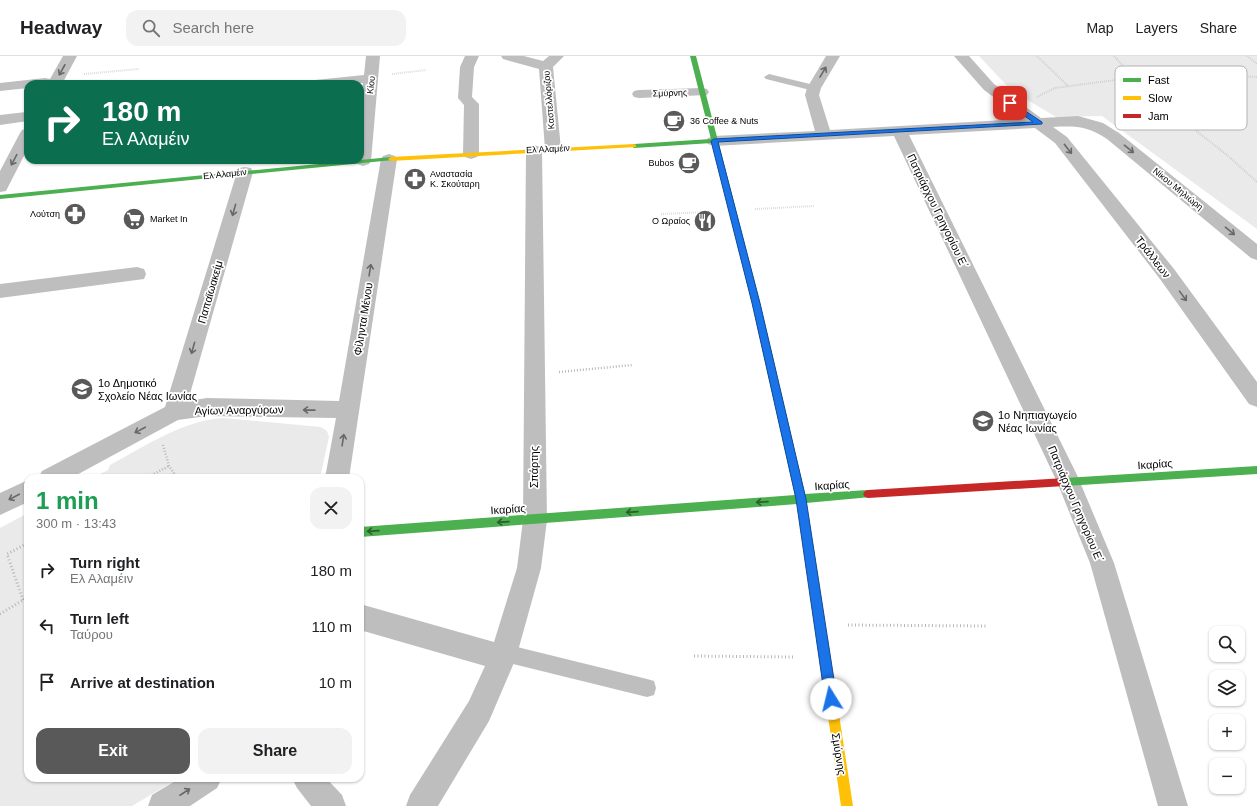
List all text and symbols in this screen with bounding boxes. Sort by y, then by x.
search box [126,10,406,46]
text: Headway [20,17,102,38]
icon: search [140,17,162,39]
text: Search here [172,19,254,36]
text: Map [1086,20,1114,36]
text: Layers [1136,20,1178,36]
text: Share [1200,20,1237,36]
one-way arrow [58,64,66,76]
one-way arrow [820,66,828,78]
legend [1115,66,1247,130]
street label: Καστελλόριζου [541,70,557,130]
text: Fast [1148,74,1169,86]
street label: Κίου [365,75,377,94]
pin [993,86,1027,120]
street label: Σμύρνης [653,87,688,99]
icon: arrive [999,92,1021,114]
text: Slow [1148,92,1172,104]
icon: right [36,96,88,148]
text: 180 m [102,96,181,127]
cafe icon: 36 Coffee & Nuts [661,108,687,134]
text: Jam [1148,110,1169,122]
place label: 36 Coffee & Nuts [690,116,759,126]
text: Ελ Αλαμέιν [102,129,190,149]
street label: Ελ Αλαμέιν [526,143,571,155]
one-way arrow [1064,144,1073,155]
one-way arrow [1123,145,1134,154]
cafe icon: Bubos [676,150,702,176]
street label: Πατριάρχου Γρηγορίου Ε΄ [905,152,971,270]
one-way arrow [10,154,17,166]
place label: Bubos [648,158,674,168]
pharmacy icon: Αναστασία Κ. Σκούταρη [402,166,428,192]
street label: Νίκου Μηλιώρη [1151,166,1205,212]
street label: Ελ Αλαμέιν [203,167,248,181]
place label: Αναστασία Κ. Σκούταρη [430,169,480,189]
pharmacy icon: Λούτση [62,201,88,227]
one-way arrow [230,203,237,216]
supermarket icon: Market In [121,206,147,232]
restaurant icon: Ο Ωραίος [692,208,718,234]
place label: Λούτση [30,209,60,219]
place label: Market In [150,214,188,224]
place label: Ο Ωραίος [652,216,691,226]
one-way arrow [1224,227,1235,236]
street label: Τράλλεων [1133,234,1173,281]
street label: Παπαϊωακείμ [195,259,225,325]
one-way arrow [366,264,374,277]
street label: Φίληντα Μένου [351,282,375,356]
one-way arrow [1179,290,1187,301]
one-way arrow [189,341,196,354]
school or university icon: 1ο Δημοτικό Σχολείο Νέας Ιωνίας [69,376,95,402]
place label: 1ο Δημοτικό Σχολείο Νέας Ιωνίας [98,377,197,402]
street label: Αγίων Αναργύρων [195,403,284,417]
one-way arrow [303,406,316,413]
school or university icon: 1ο Νηπιαγωγείο Νέας Ιωνίας [970,408,996,434]
place label: 1ο Νηπιαγωγείο Νέας Ιωνίας [998,409,1077,434]
one-way arrow [134,427,146,435]
one-way arrow [339,433,347,446]
street label: Πατριάρχου Γρηγορίου Ε΄ [1046,444,1106,564]
street label: Σπάρτης [528,446,540,488]
street label: Ικαρίας [1137,457,1173,471]
street label: Ικαρίας [814,478,850,492]
text: 1 min [36,487,99,514]
button: close [310,487,352,529]
one-way arrow [8,494,20,502]
one-way arrow [756,498,769,505]
street label: Ικαρίας [490,502,526,516]
one-way arrow [626,508,639,515]
text: 300 m · 13:43 [36,516,116,531]
one-way arrow [497,518,510,525]
one-way arrow [367,528,380,535]
text: Turn right [70,554,140,571]
icon: right [36,559,58,581]
text: 180 m [310,562,352,579]
text: Ελ Αλαμέιν [70,571,133,586]
text: Turn left [70,610,129,627]
icon: left [36,615,58,637]
text: 110 m [311,618,352,635]
map controls [1209,626,1245,794]
button: search [1209,626,1245,662]
text: Ταύρου [70,627,113,642]
button: layers [1209,670,1245,706]
icon: arrive [36,671,58,693]
text: Arrive at destination [70,674,215,691]
text: 10 m [319,674,352,691]
position arrow [810,678,852,720]
button: + [1209,714,1245,750]
button: Exit [36,728,190,774]
button: Share [198,728,352,774]
street label: Σμύρνης [830,732,848,776]
button: − [1209,758,1245,794]
one-way arrow [179,788,190,796]

